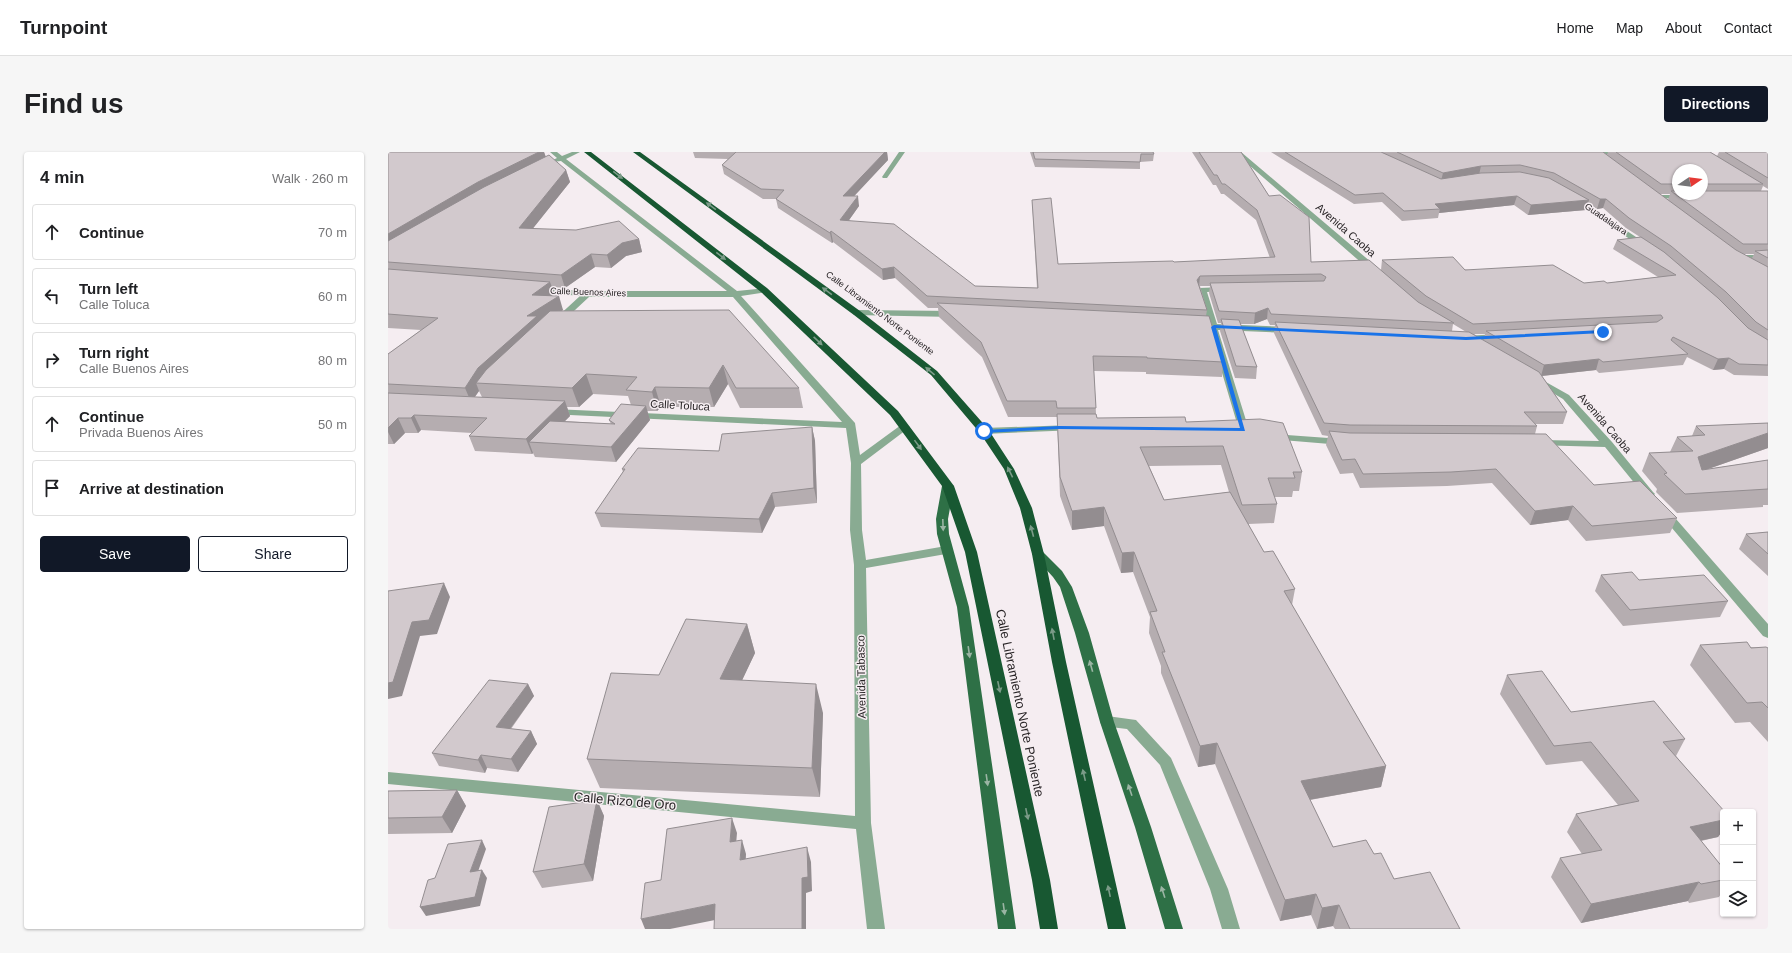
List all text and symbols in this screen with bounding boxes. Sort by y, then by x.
text: Turnpoint [20,17,107,38]
text: Home [1557,20,1594,36]
text: Map [1616,20,1643,36]
text: About [1665,20,1702,36]
text: Contact [1724,20,1772,36]
button: Directions [1664,86,1768,122]
text: Find us [24,88,124,119]
north arrow [1672,164,1708,200]
text: 4 min [40,168,84,187]
text: Walk · 260 m [272,171,348,186]
one-way arrow [613,171,624,180]
street label: Avenida Caoba [1314,201,1379,260]
street label: Guadalajara [1583,201,1629,237]
one-way arrow [706,203,716,211]
icon: ahead [41,221,63,243]
text: Continue [79,224,144,241]
text: 70 m [318,225,347,240]
one-way arrow [715,251,726,260]
street label: Calle Libramiento Norte Poniente [824,269,936,357]
text: Turn left [79,280,138,297]
icon: left [41,285,63,307]
street label: Calle Buenos Aires [550,286,627,298]
one-way arrow [822,287,833,295]
text: 60 m [318,289,347,304]
text: Calle Toluca [79,297,150,312]
route end [1594,323,1612,341]
one-way arrow [814,336,823,345]
text: Turn right [79,344,149,361]
icon: right [41,349,63,371]
text: 80 m [318,353,347,368]
text: Calle Buenos Aires [79,361,189,376]
one-way arrow [925,366,935,375]
street label: Avenida Caoba [1576,391,1635,456]
street label: Calle Toluca [650,397,711,413]
text: Continue [79,408,144,425]
icon: ahead [41,413,63,435]
text: 50 m [318,417,347,432]
route start [975,422,993,440]
text: Privada Buenos Aires [79,425,203,440]
one-way arrow [914,439,922,450]
one-way arrow [1007,467,1013,478]
icon: arrive [41,477,63,499]
text: Arrive at destination [79,480,224,497]
one-way arrow [940,519,946,532]
one-way arrow [1029,525,1035,537]
button: Save [40,536,190,572]
button: Share [198,536,348,572]
street label: Calle Libramiento Norte Poniente [993,608,1047,798]
one-way arrow [1050,628,1056,640]
street label: Avenida Tabasco [854,635,868,719]
one-way arrow [966,646,972,658]
one-way arrow [1088,659,1094,671]
one-way arrow [997,681,1003,693]
one-way arrow [1080,769,1086,781]
one-way arrow [984,774,990,786]
one-way arrow [1127,783,1133,795]
street label: Calle Rizo de Oro [573,789,677,813]
one-way arrow [1024,808,1030,820]
map controls [1720,809,1756,917]
button: + [1720,809,1756,845]
button: − [1720,845,1756,881]
button: layers [1720,881,1756,917]
one-way arrow [1106,885,1112,897]
one-way arrow [1160,885,1166,897]
one-way arrow [1001,903,1007,915]

